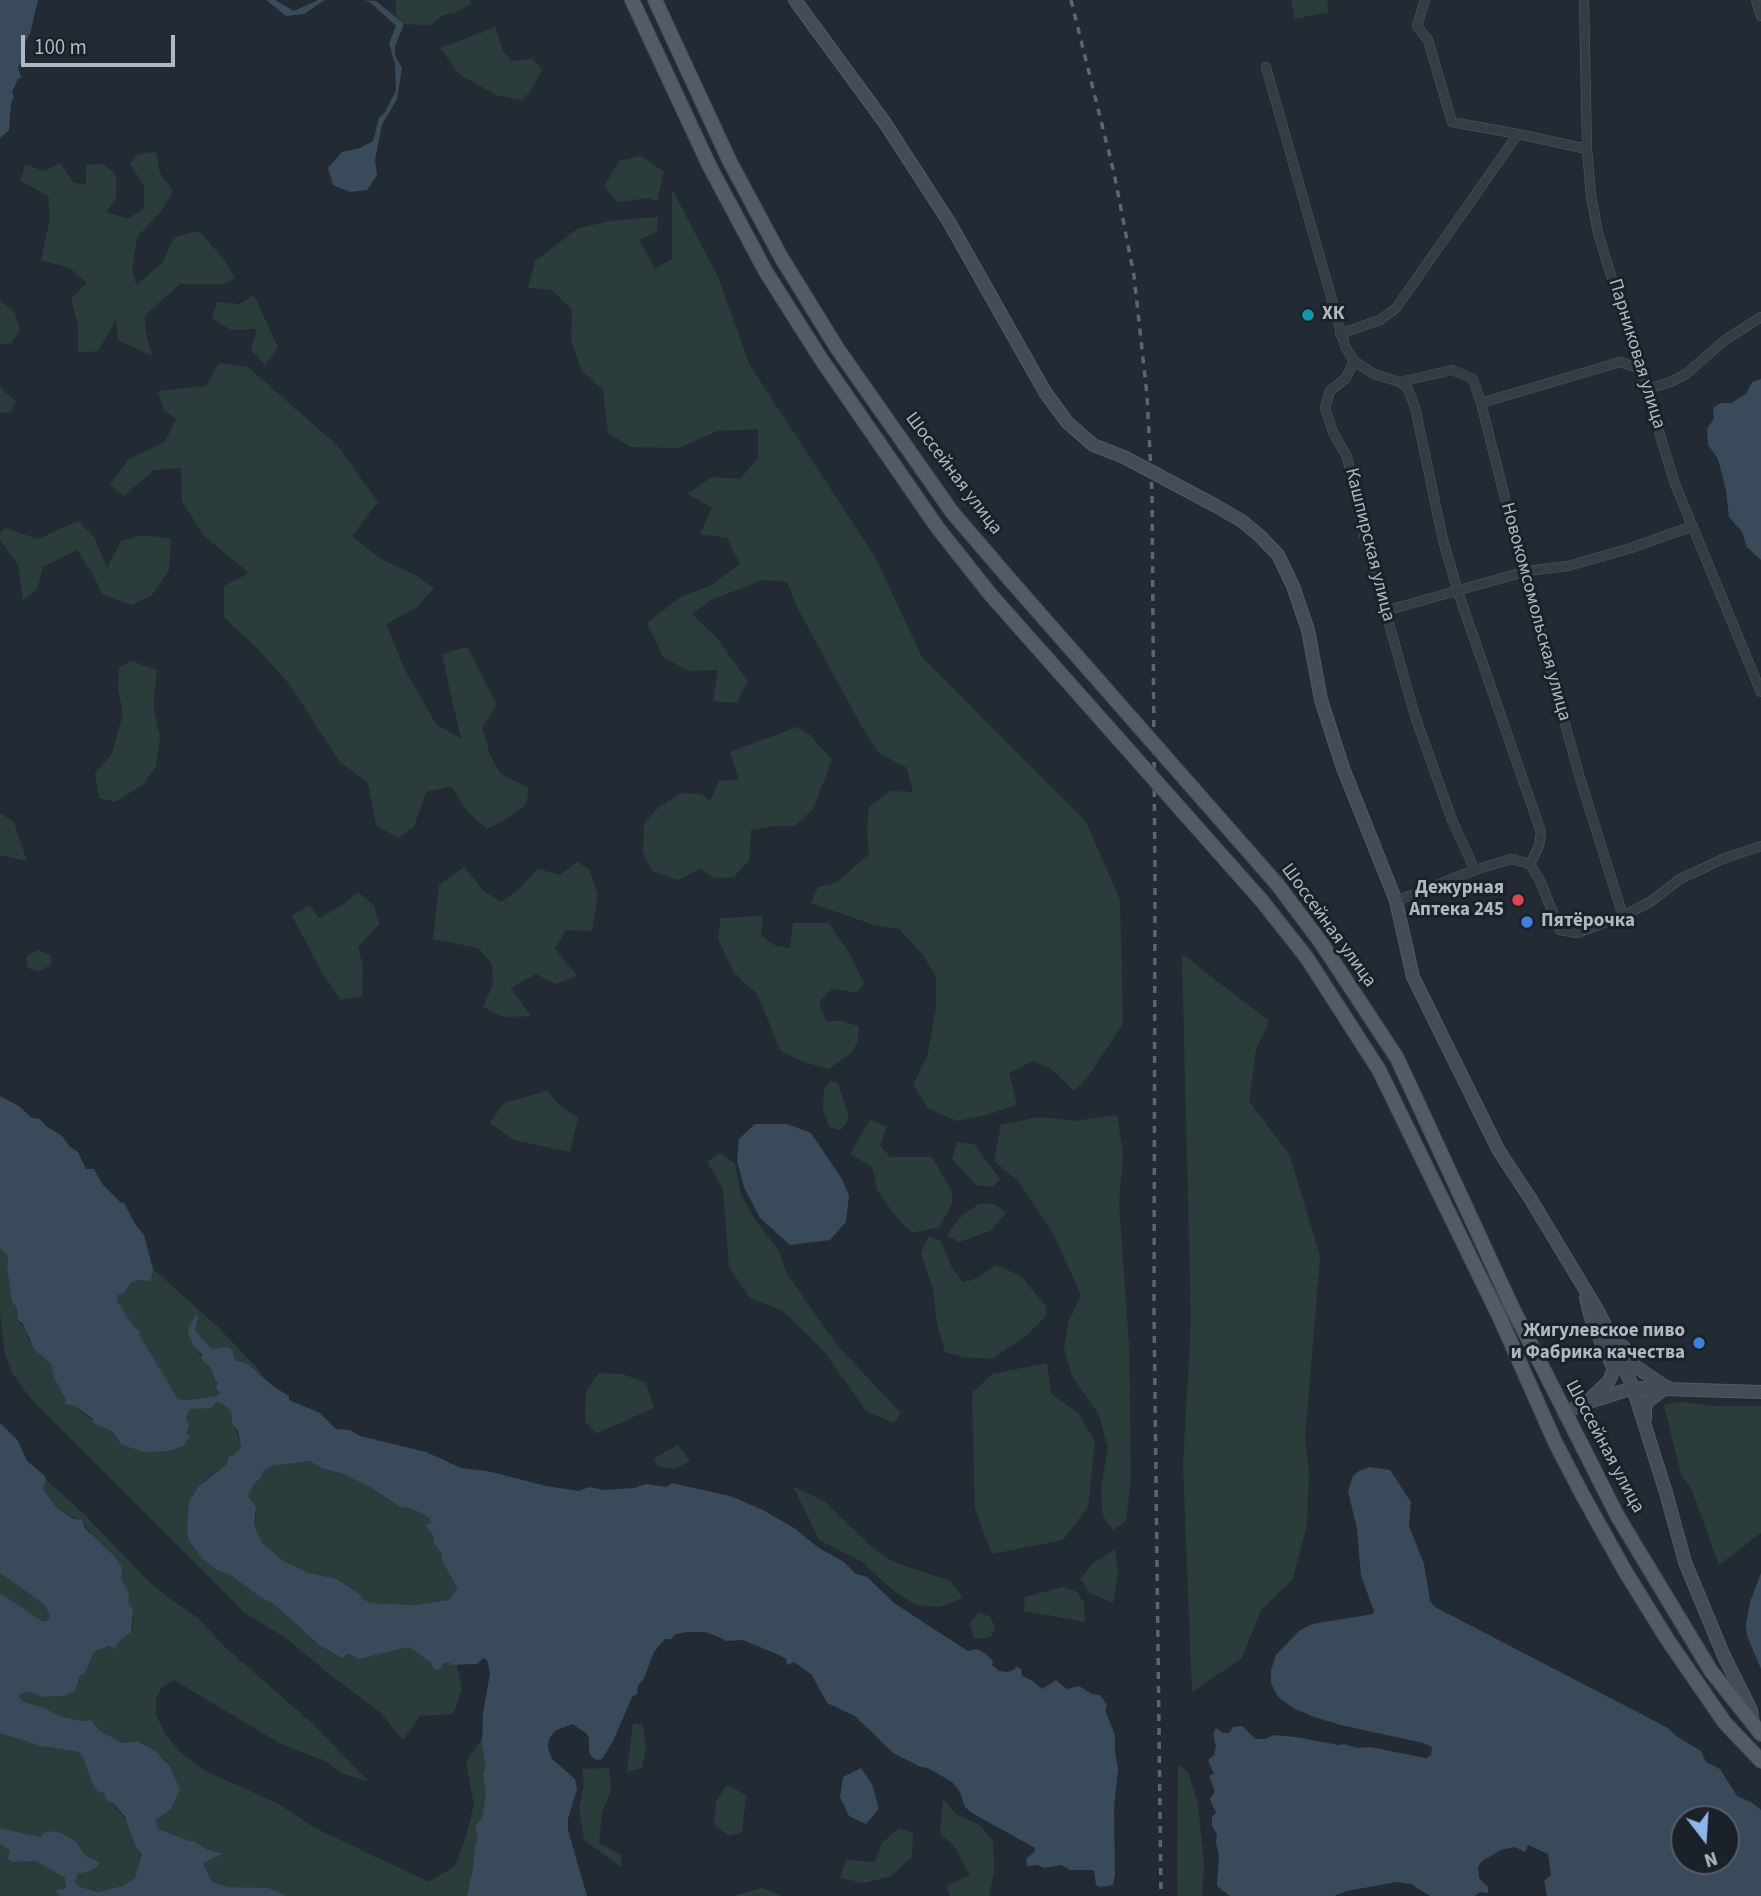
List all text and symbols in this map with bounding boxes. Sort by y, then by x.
scale bar [24,21,178,65]
text: 100 m [34,32,87,62]
street label: Парниковая улица [1602,276,1670,432]
place label: ХК [1322,304,1344,326]
marker: ХК [1300,307,1316,323]
street label: Шоссейная улица [900,408,1006,540]
street label: Кашпирская улица [1339,466,1399,624]
street label: Новокомсомольская улица [1495,500,1575,724]
street label: Шоссейная улица [1275,860,1381,992]
place label: Дежурная Аптека 245 [1409,878,1504,922]
marker: Дежурная Аптека 245 [1510,892,1526,908]
place label: Пятёрочка [1541,911,1635,933]
marker: Пятёрочка [1519,914,1535,930]
place label: Жигулевское пиво и Фабрика качества [1511,1321,1685,1365]
marker: Жигулевское пиво и Фабрика качества [1691,1335,1707,1351]
street label: Шоссейная улица [1559,1377,1649,1517]
north arrow [1670,1805,1740,1875]
text: N [1701,1844,1721,1873]

